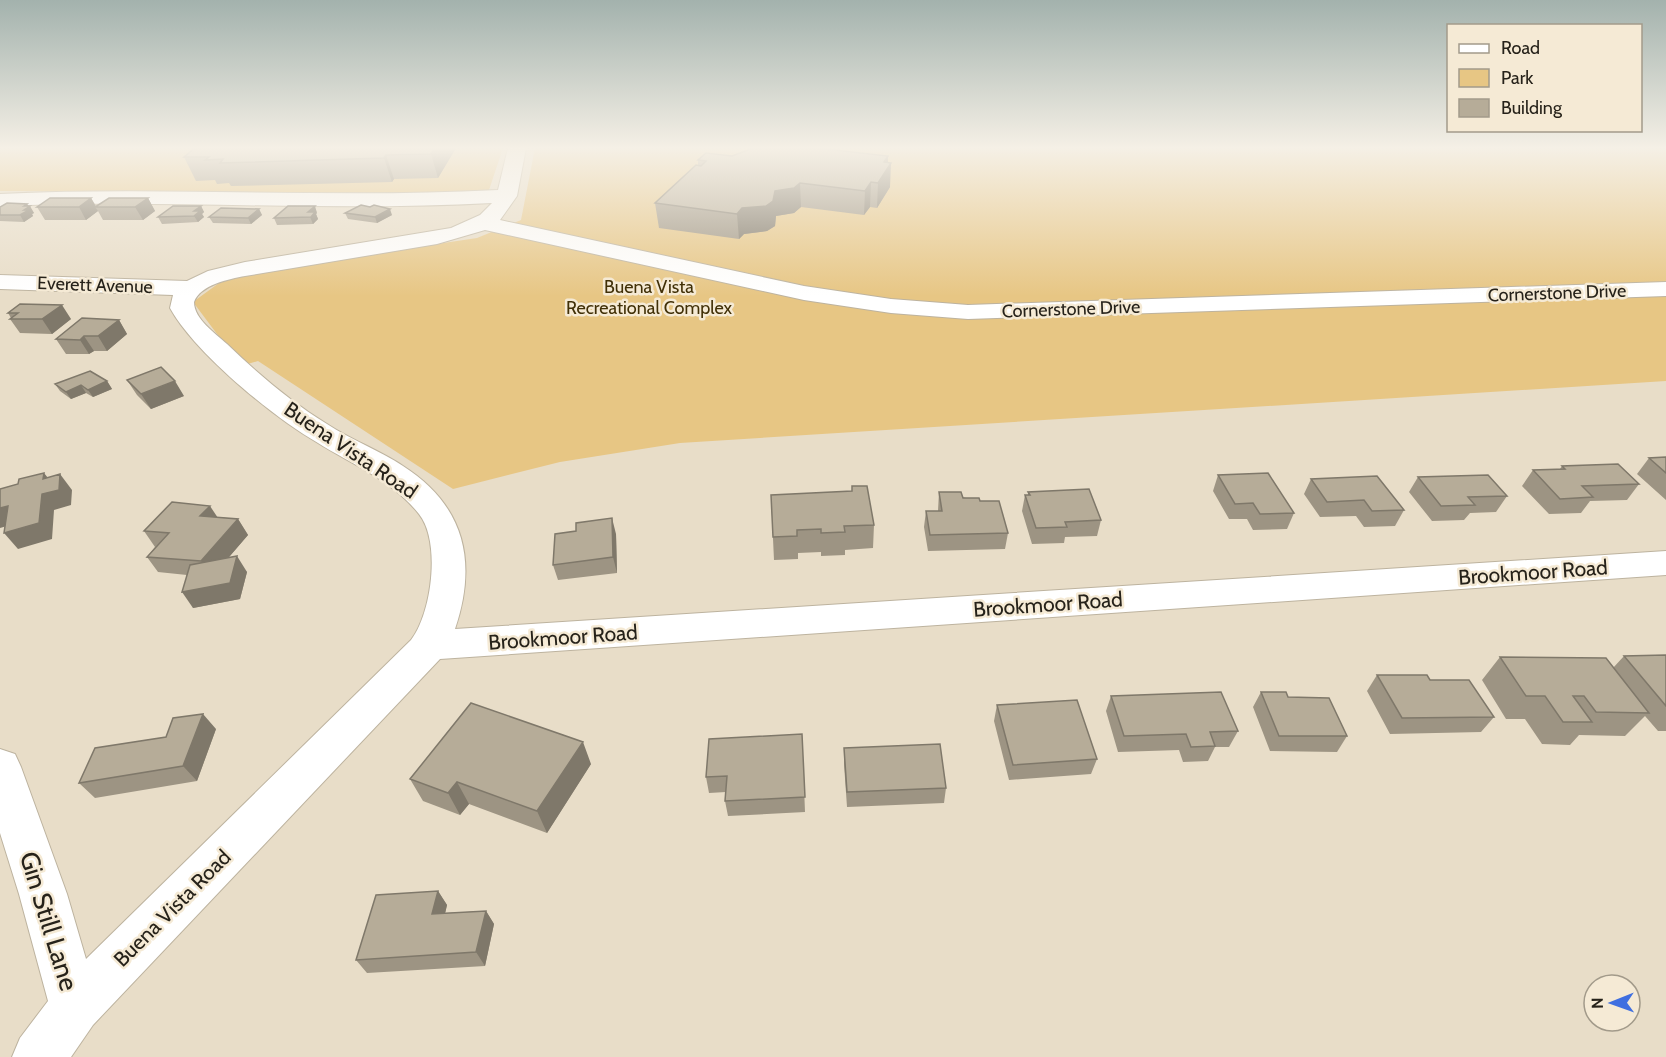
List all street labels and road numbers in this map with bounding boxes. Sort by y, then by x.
street label: Everett Avenue [37,272,153,298]
street label: Cornerstone Drive [1487,280,1627,306]
street label: Cornerstone Drive [1001,296,1141,322]
street label: Buena Vista Road [280,396,422,504]
street label: Brookmoor Road [1457,554,1609,590]
street label: Brookmoor Road [972,586,1124,622]
street label: Brookmoor Road [487,619,639,655]
street label: Buena Vista Road [108,844,236,972]
street label: Gin Still Lane [13,848,85,994]

